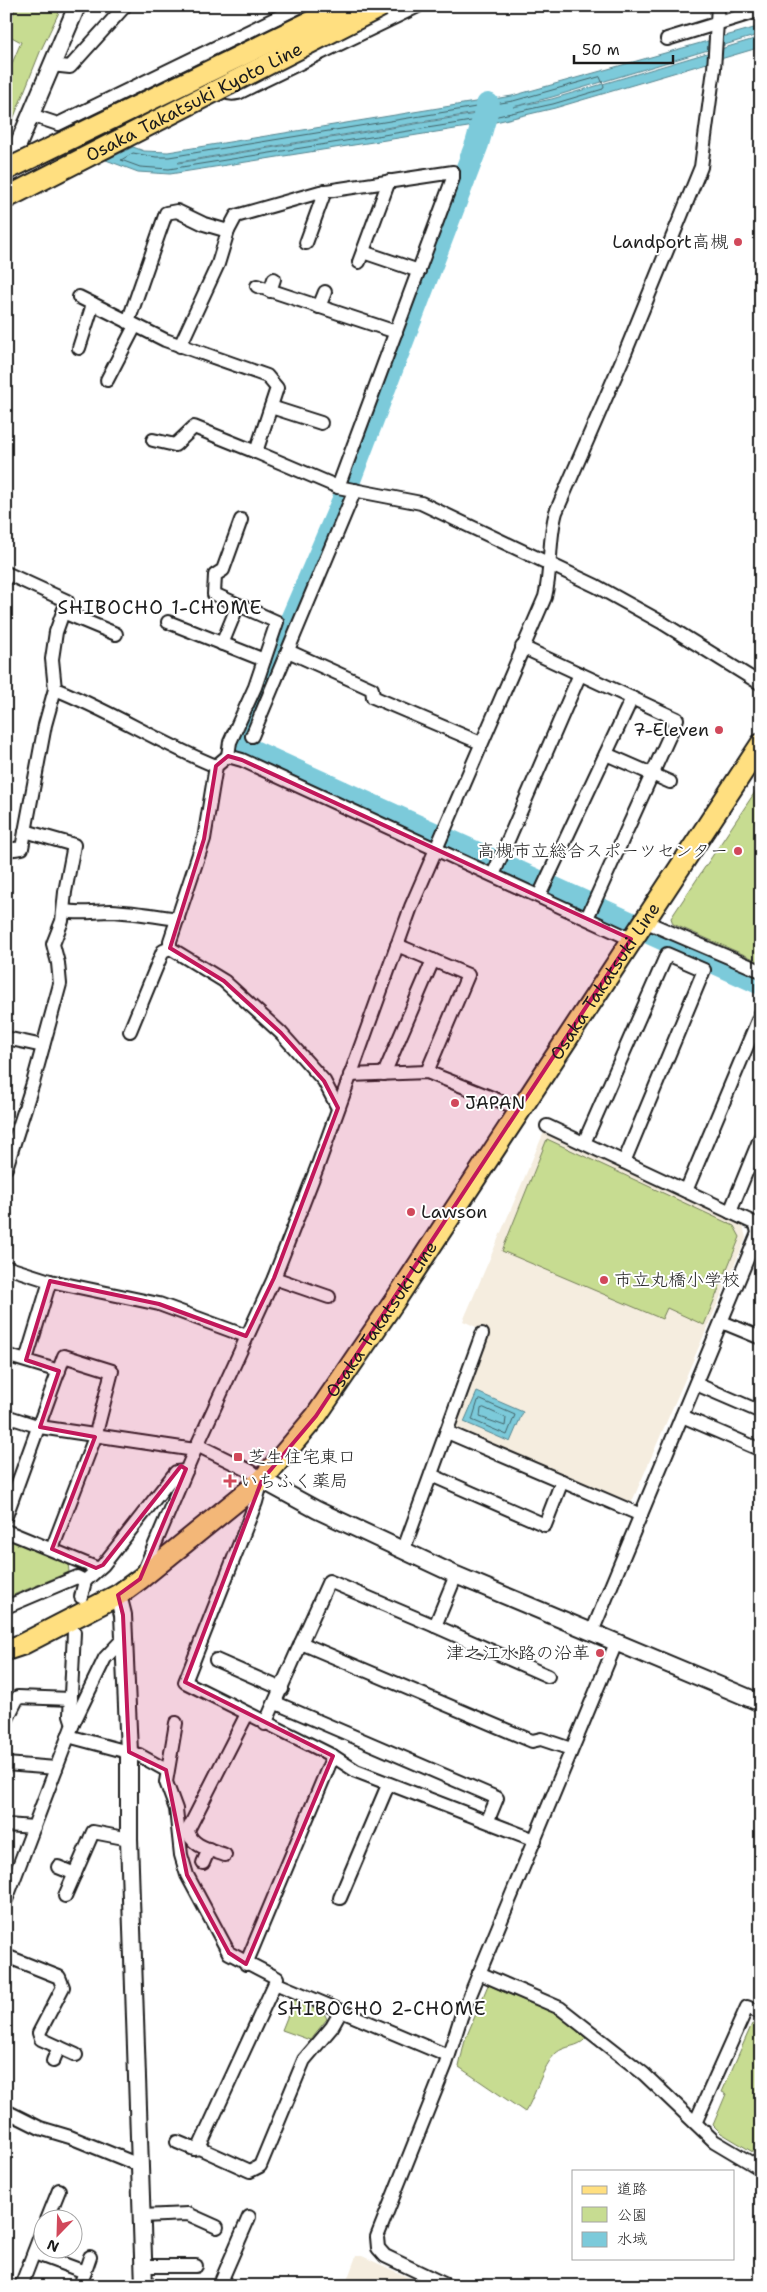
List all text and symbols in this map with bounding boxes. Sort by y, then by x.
scale bar [574,32,673,64]
street label: Osaka Takatsuki Kyoto Line [82,37,306,167]
text: 50 m [582,40,620,60]
place label: Landport高槻 [612,230,728,254]
marker: Landport高槻 [732,236,744,248]
district label: SHIBOCHO 1-CHOME [58,595,262,620]
place label: 7-Eleven [633,718,709,742]
marker: 7-Eleven [713,724,725,736]
place label: 高槻市立総合スポーツセンター [477,839,728,863]
marker: 高槻市立総合スポーツセンター [732,845,744,857]
street label: Osaka Takatsuki Line [544,898,666,1065]
place label: JAPAN [465,1091,525,1115]
marker: JAPAN [449,1097,461,1109]
place label: Lawson [421,1200,487,1224]
marker: Lawson [405,1206,417,1218]
street label: Osaka Takatsuki Line [320,1236,443,1402]
place label: 市立丸橋小学校 [614,1268,740,1292]
marker: 市立丸橋小学校 [598,1274,610,1286]
place label: 芝生住宅東口 [248,1445,356,1469]
marker: 芝生住宅東口 [232,1451,244,1463]
place label: いちふく薬局 [240,1469,348,1493]
marker: いちふく薬局 [224,1475,236,1487]
place label: 津之江水路の沿革 [446,1641,590,1665]
marker: 津之江水路の沿革 [594,1647,606,1659]
district label: SHIBOCHO 2-CHOME [277,1996,487,2021]
legend [572,2170,734,2260]
text: 道路 [617,2179,647,2199]
text: 公園 [617,2205,647,2225]
north arrow [32,2210,82,2260]
text: 水域 [617,2229,647,2249]
text: N [44,2236,62,2256]

